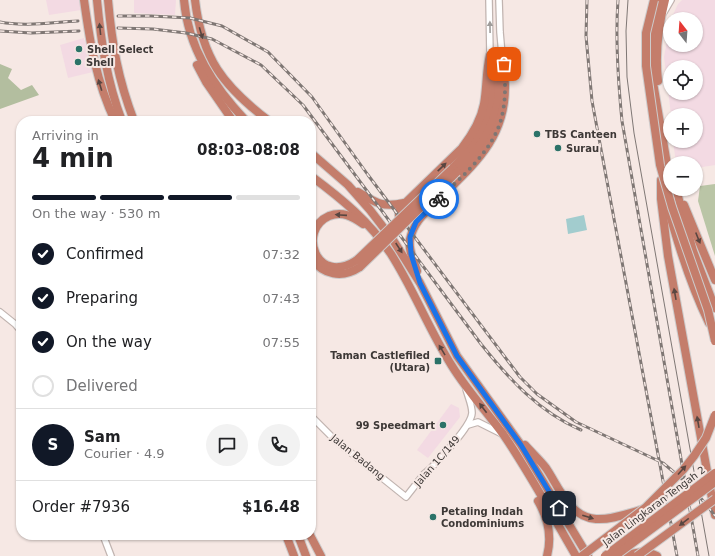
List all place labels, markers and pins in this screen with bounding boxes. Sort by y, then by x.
marker: Shell Select [74,44,84,54]
place label: Shell Select [87,44,154,55]
pin [487,47,521,81]
marker: Shell [73,57,83,67]
place label: Shell [86,57,114,68]
marker: TBS Canteen [532,129,542,139]
place label: TBS Canteen [545,129,617,140]
marker: Surau [553,143,563,153]
place label: Surau [566,143,599,154]
place label: Taman Castlefiled (Utara) [330,350,430,373]
marker: Taman Castlefiled (Utara) [433,356,443,366]
place label: 99 Speedmart [356,420,435,431]
marker: 99 Speedmart [438,420,448,430]
pin [542,491,576,525]
place label: Petaling Indah Condominiums [441,506,524,529]
marker: Petaling Indah Condominiums [428,512,438,522]

